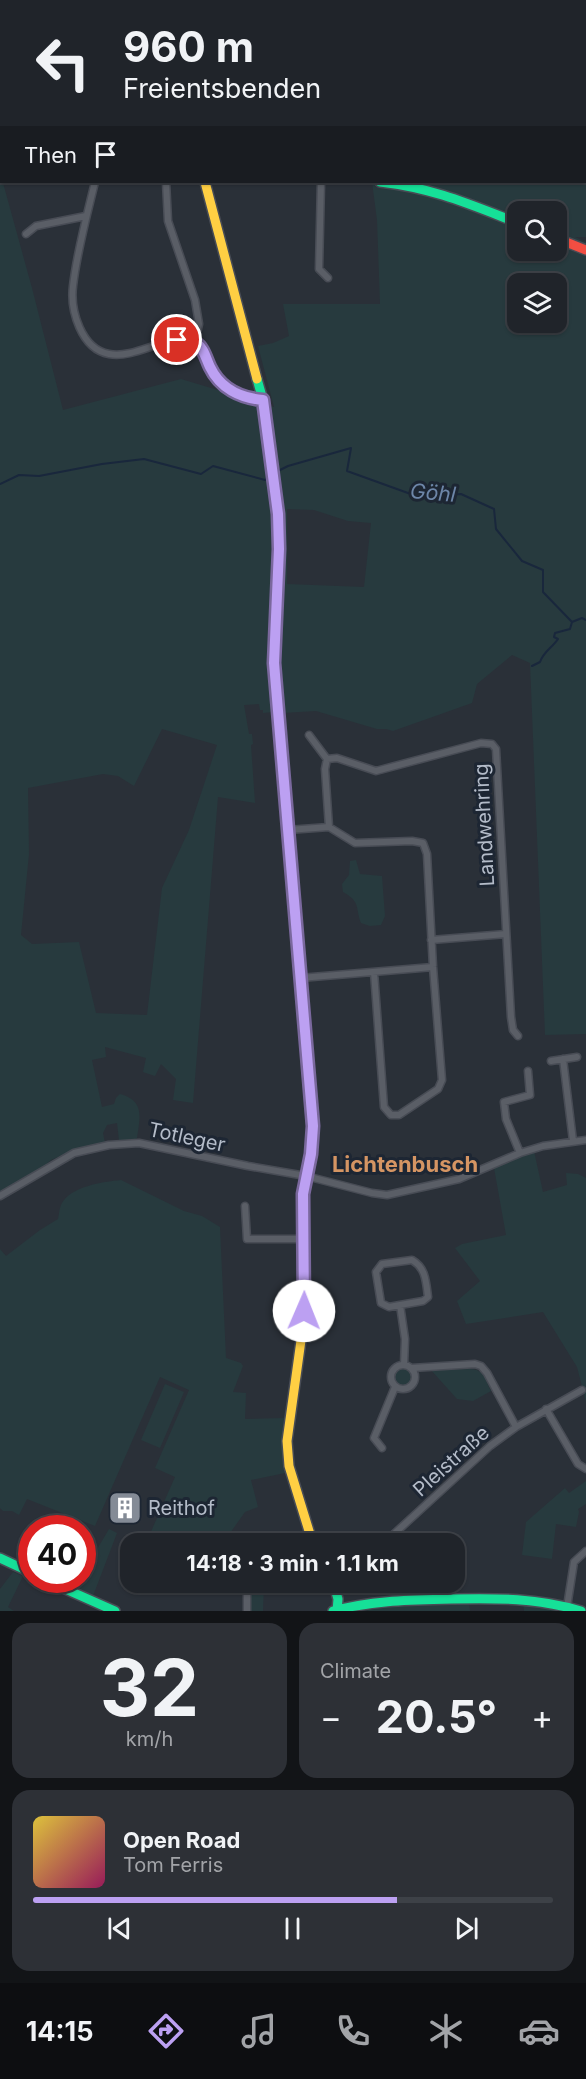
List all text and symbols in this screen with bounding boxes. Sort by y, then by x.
text: 960 m [123,21,254,72]
icon: left [24,24,102,102]
text: Freientsbenden [123,72,321,105]
icon: arrive [89,138,122,171]
text: Then [24,142,77,168]
map controls [507,201,567,333]
button: search [507,201,567,261]
button: layers [507,273,567,333]
pin [151,314,202,365]
icon: arrive [160,323,193,356]
water label: Göhl [409,478,458,507]
street label: Landwehring [469,763,499,887]
street label: Totleger [146,1117,228,1157]
district label: Lichtenbusch [332,1151,478,1177]
position arrow [272,1279,336,1343]
street label: Pleistraße [408,1421,494,1501]
building icon: Reithof [107,1490,143,1526]
place label: Reithof [148,1496,215,1520]
speed limit sign: 40 [18,1515,96,1593]
text: 14:18 · 3 min · 1.1 km [186,1550,399,1576]
text: 32 [100,1640,199,1735]
text: Climate [320,1659,391,1683]
text: 20.5° [376,1689,497,1744]
text: − [320,1697,342,1737]
text: + [531,1697,553,1737]
text: km/h [126,1727,173,1751]
text: Open Road [123,1827,240,1853]
text: Tom Ferris [123,1853,223,1877]
icon: previous [103,1912,136,1945]
icon: pause [276,1912,309,1945]
icon: next [450,1912,483,1945]
icon: directions [145,2010,187,2052]
icon: music [238,2010,280,2052]
icon: phone [332,2010,374,2052]
icon: climate [425,2010,467,2052]
icon: car [518,2010,560,2052]
text: 14:15 [26,2015,94,2048]

